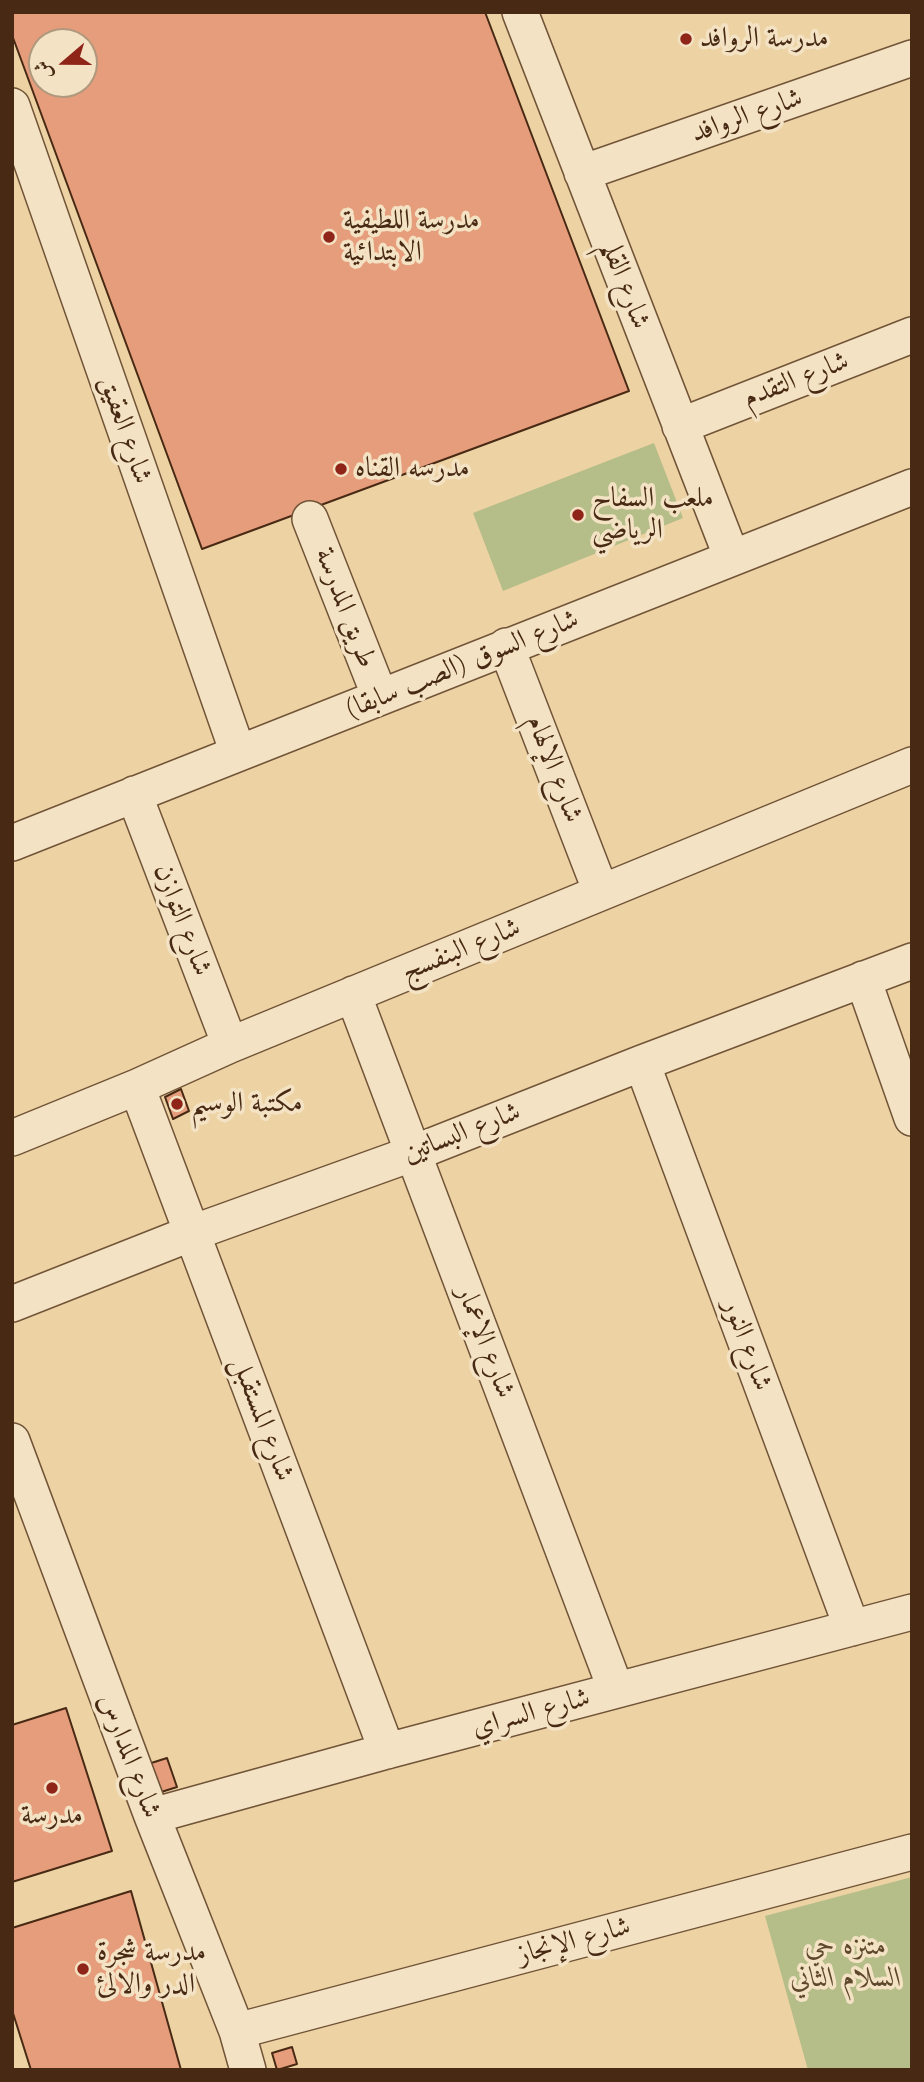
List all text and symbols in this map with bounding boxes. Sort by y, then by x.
place label: مدرسة الروافد [700,22,829,56]
north arrow [28,28,98,98]
marker: مدرسة الروافد [678,31,694,47]
text: ش [33,58,57,82]
street label: شارع الروافد [687,81,807,151]
place label: مدرسة اللطيفية الابتدائية [343,204,480,270]
marker: مدرسة اللطيفية الابتدائية [321,229,337,245]
street label: شارع القلم [593,236,657,334]
street label: شارع التقدم [738,344,854,416]
street label: شارع العقيق [91,372,159,488]
place label: مدرسه القناه [355,452,470,486]
marker: مدرسه القناه [333,461,349,477]
place label: ملعب السفاح الرياضي [592,482,714,548]
marker: ملعب السفاح الرياضي [570,507,586,523]
street label: طريق المدرسة [307,543,383,673]
street label: شارع السوق (الصب سابقا) [340,603,584,727]
street label: شارع الإلهام [518,710,590,828]
street label: شارع التوازن [145,859,219,981]
street label: شارع البنفسج [397,911,525,989]
place label: مكتبة الوسيم [191,1087,303,1121]
street label: شارع البساتين [398,1095,526,1171]
marker: مكتبة الوسيم [169,1096,185,1112]
street label: شارع الإعمار [448,1281,522,1403]
street label: شارع النور [715,1295,779,1395]
street label: شارع المستقبل [223,1352,301,1486]
street label: شارع السراي [468,1681,594,1745]
street label: شارع المدارس [90,1689,168,1823]
marker: مدرسة [44,1780,60,1796]
place label: مدرسة [21,1799,83,1833]
street label: شارع الإنجاز [514,1910,634,1972]
park label: متنزه حي السلام الثاني [790,1930,902,1996]
place label: مدرسة شجرة الدر والالئ [97,1936,206,2002]
marker: مدرسة شجرة الدر والالئ [75,1961,91,1977]

